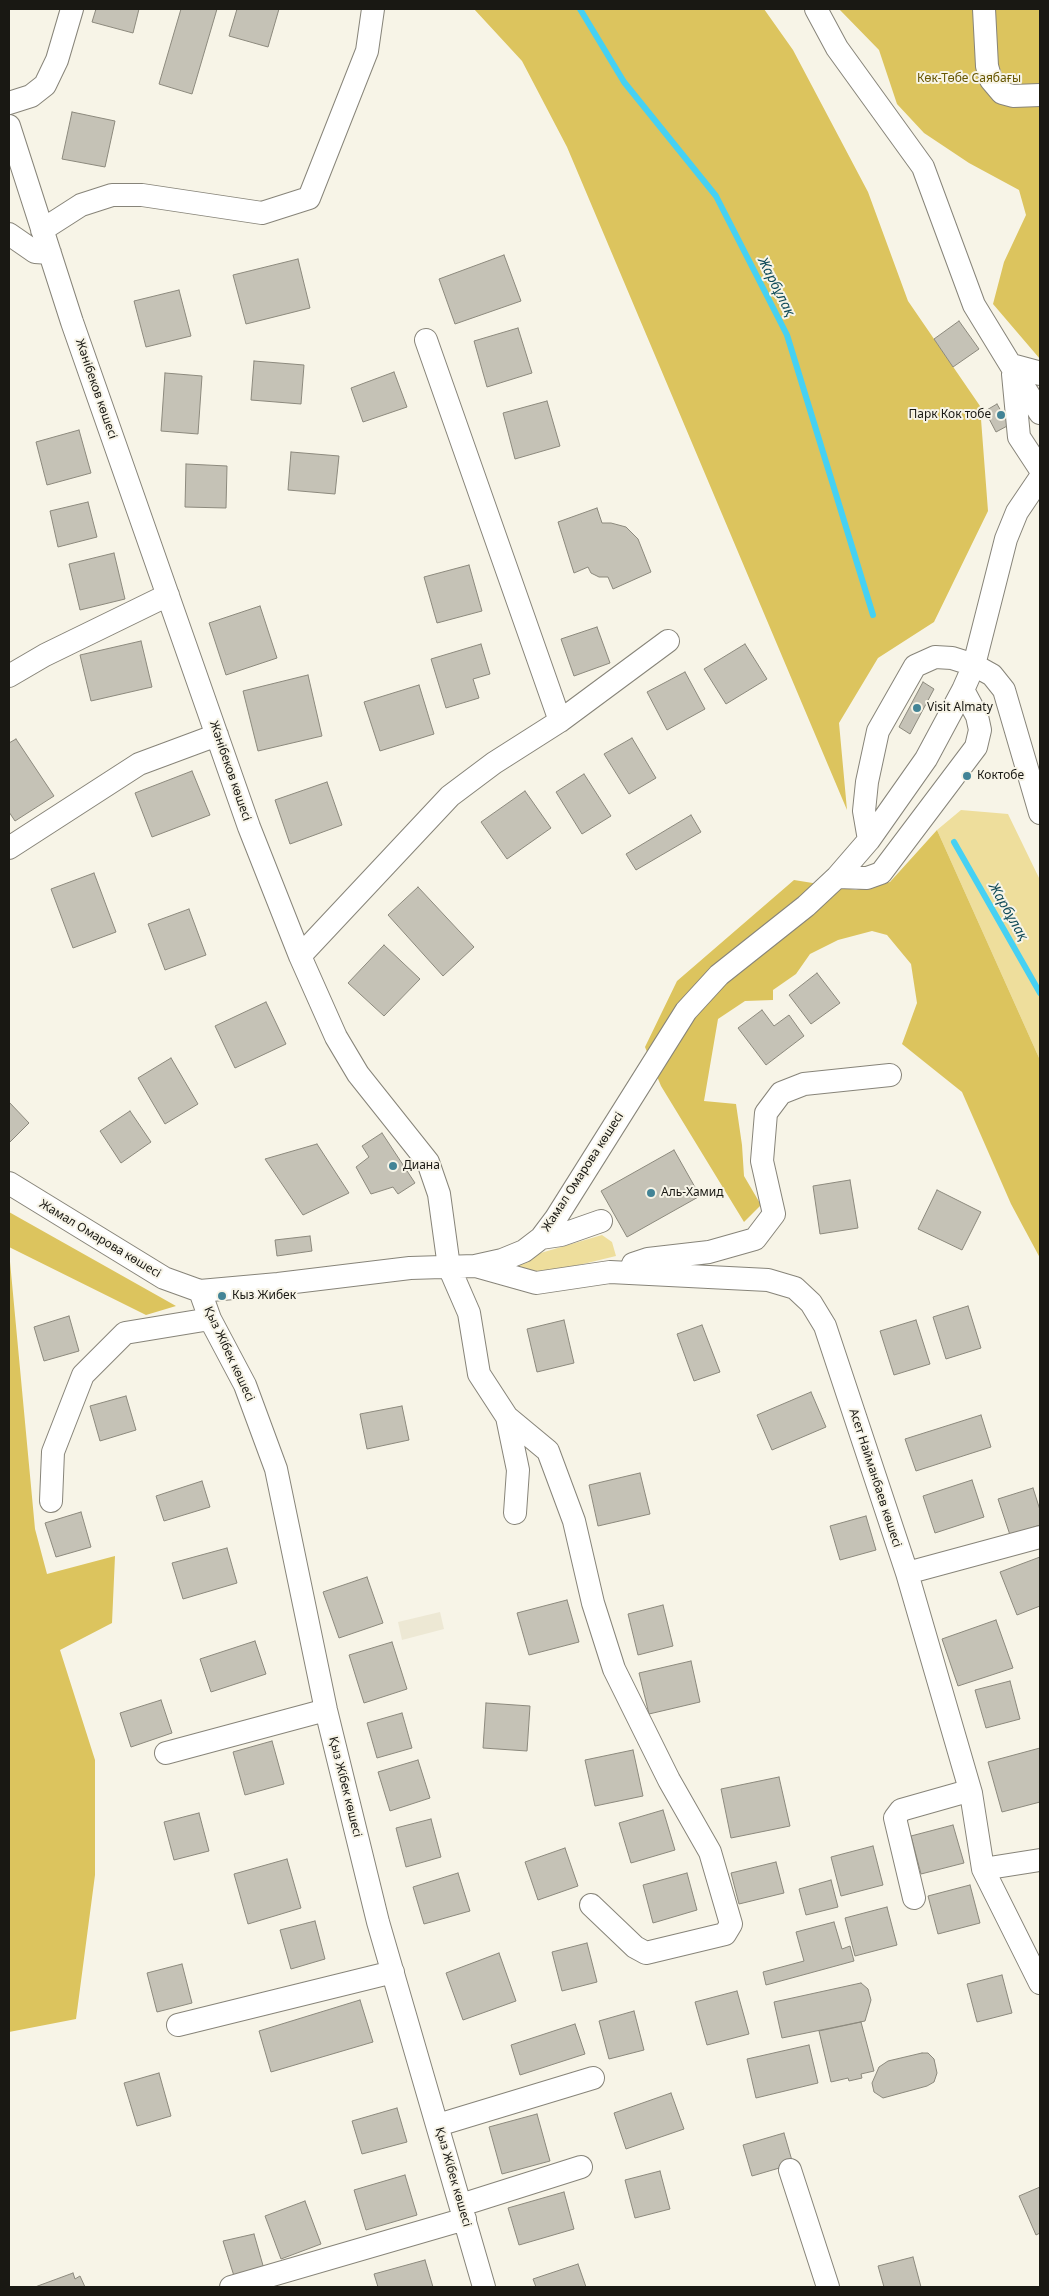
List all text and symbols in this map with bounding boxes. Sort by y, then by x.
park label: Көк-Төбе Саябағы [917,72,1021,86]
water label: Жарбұлақ [754,254,798,320]
street label: Жәнібеков көшесі [72,337,120,441]
place label: Парк Кок тобе [909,408,991,422]
marker: Парк Кок тобе [995,409,1007,421]
place label: Visit Almaty [927,701,993,715]
marker: Visit Almaty [911,702,923,714]
street label: Жәнібеков көшесі [206,719,254,823]
place label: Коктобе [977,769,1024,783]
marker: Коктобе [961,770,973,782]
water label: Жарбұлақ [985,880,1031,944]
street label: Жамал Омарова көшесі [539,1110,627,1234]
place label: Диана [403,1159,440,1173]
marker: Диана [387,1160,399,1172]
place label: Аль-Хамид [661,1186,724,1200]
marker: Аль-Хамид [645,1187,657,1199]
street label: Жамал Омарова көшесі [37,1197,163,1281]
place label: Кыз Жибек [232,1289,296,1303]
marker: Кыз Жибек [216,1290,228,1302]
street label: Қыз Жібек көшесі [201,1304,257,1404]
street label: Асет Найманбаев көшесі [846,1407,904,1549]
street label: Қыз Жібек көшесі [326,1735,364,1839]
street label: Қыз Жібек көшесі [432,2125,474,2229]

